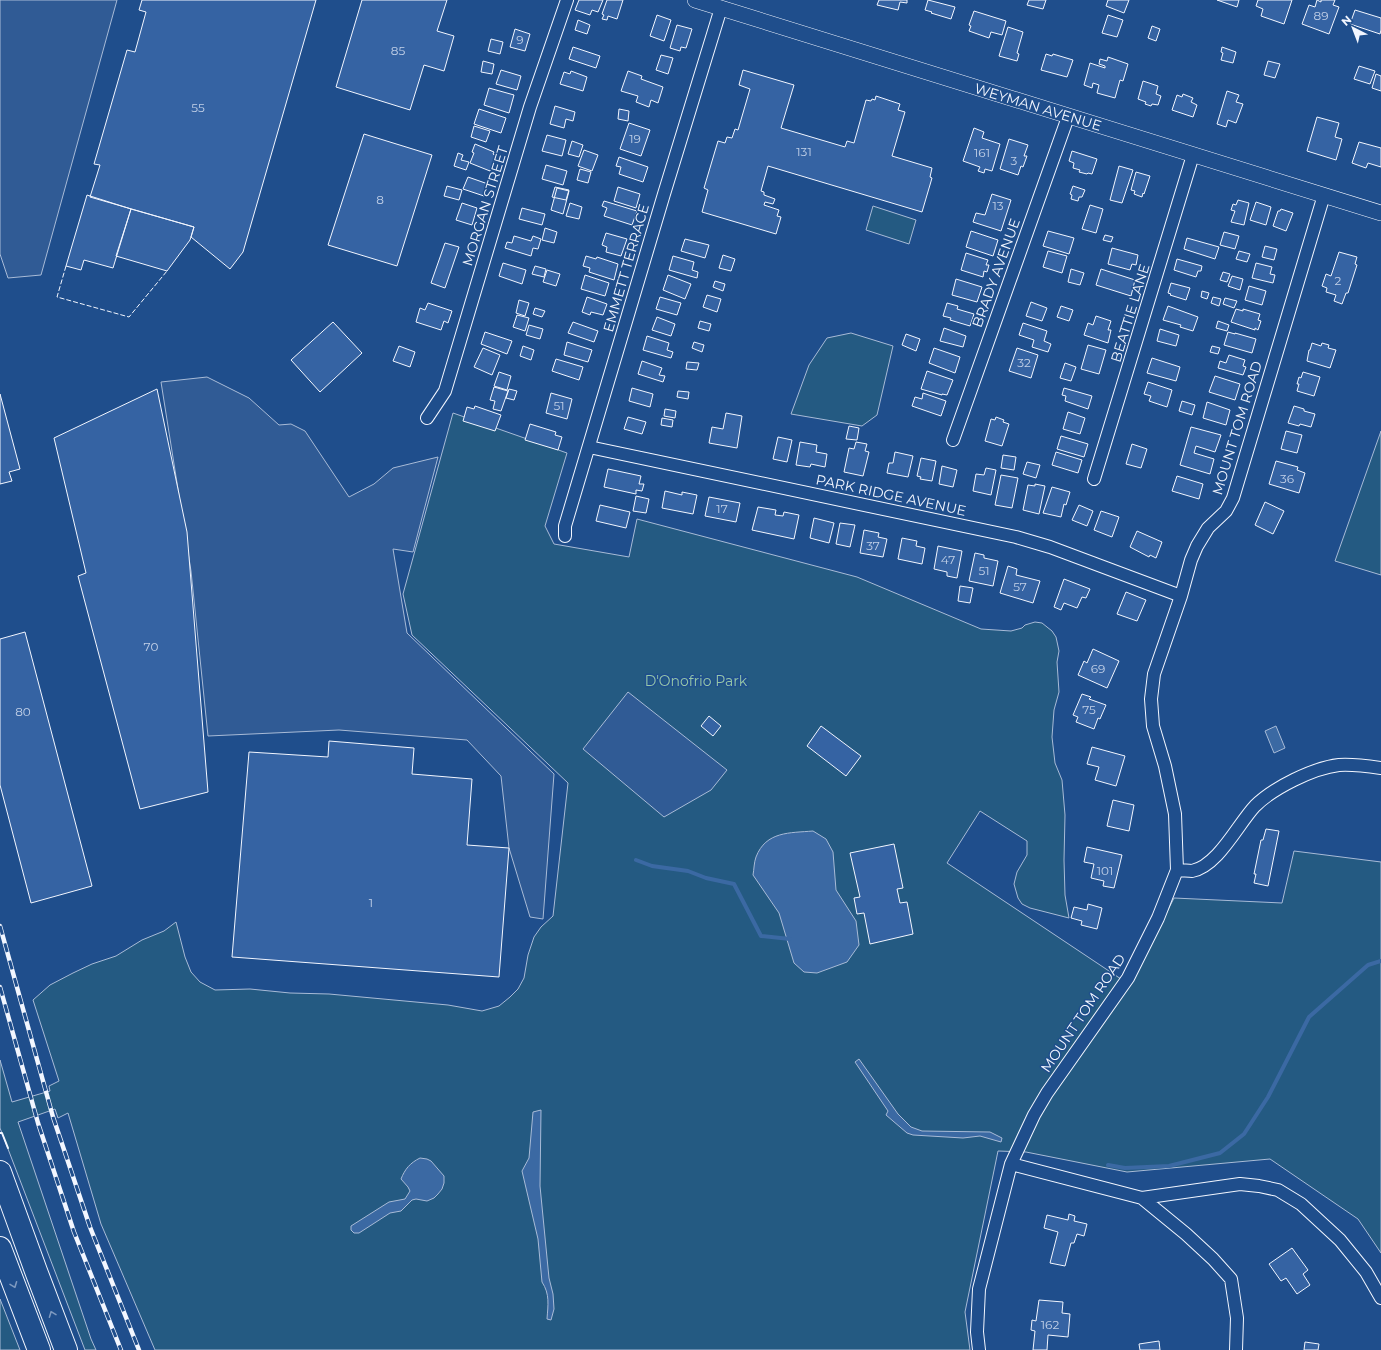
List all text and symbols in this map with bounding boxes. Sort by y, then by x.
house number: 89 [1314,8,1328,23]
north arrow [1333,8,1373,48]
text: N [1338,12,1354,29]
house number: 9 [516,32,524,47]
house number: 85 [391,43,405,58]
street label: WEYMAN AVENUE [972,79,1104,135]
house number: 55 [191,100,205,115]
house number: 19 [629,131,641,146]
street label: MORGAN STREET [458,144,512,268]
house number: 131 [796,144,812,159]
house number: 161 [974,145,990,160]
house number: 3 [1011,153,1018,168]
house number: 8 [376,192,384,207]
house number: 13 [992,198,1004,213]
street label: EMMETT TERRACE [599,202,653,334]
street label: BRADY AVENUE [968,216,1024,330]
street label: BEATTIE LANE [1106,262,1154,364]
house number: 2 [1335,273,1342,288]
house number: 32 [1017,355,1031,370]
street label: MOUNT TOM ROAD [1208,359,1266,497]
house number: 51 [553,398,565,413]
street label: PARK RIDGE AVENUE [814,470,968,520]
house number: 36 [1280,471,1294,486]
house number: 17 [716,501,728,516]
house number: 37 [866,538,880,553]
house number: 47 [941,552,955,567]
house number: 51 [978,563,990,578]
house number: 57 [1013,579,1027,594]
house number: 70 [144,639,158,654]
house number: 69 [1091,661,1105,676]
park label: D'Onofrio Park [645,672,748,690]
house number: 75 [1082,702,1096,717]
house number: 80 [15,704,31,719]
house number: 101 [1097,863,1113,878]
house number: 1 [369,895,373,910]
street label: MOUNT TOM ROAD [1037,950,1129,1076]
one-way arrow [9,1281,17,1288]
one-way arrow [49,1310,57,1317]
house number: 162 [1041,1317,1059,1332]

